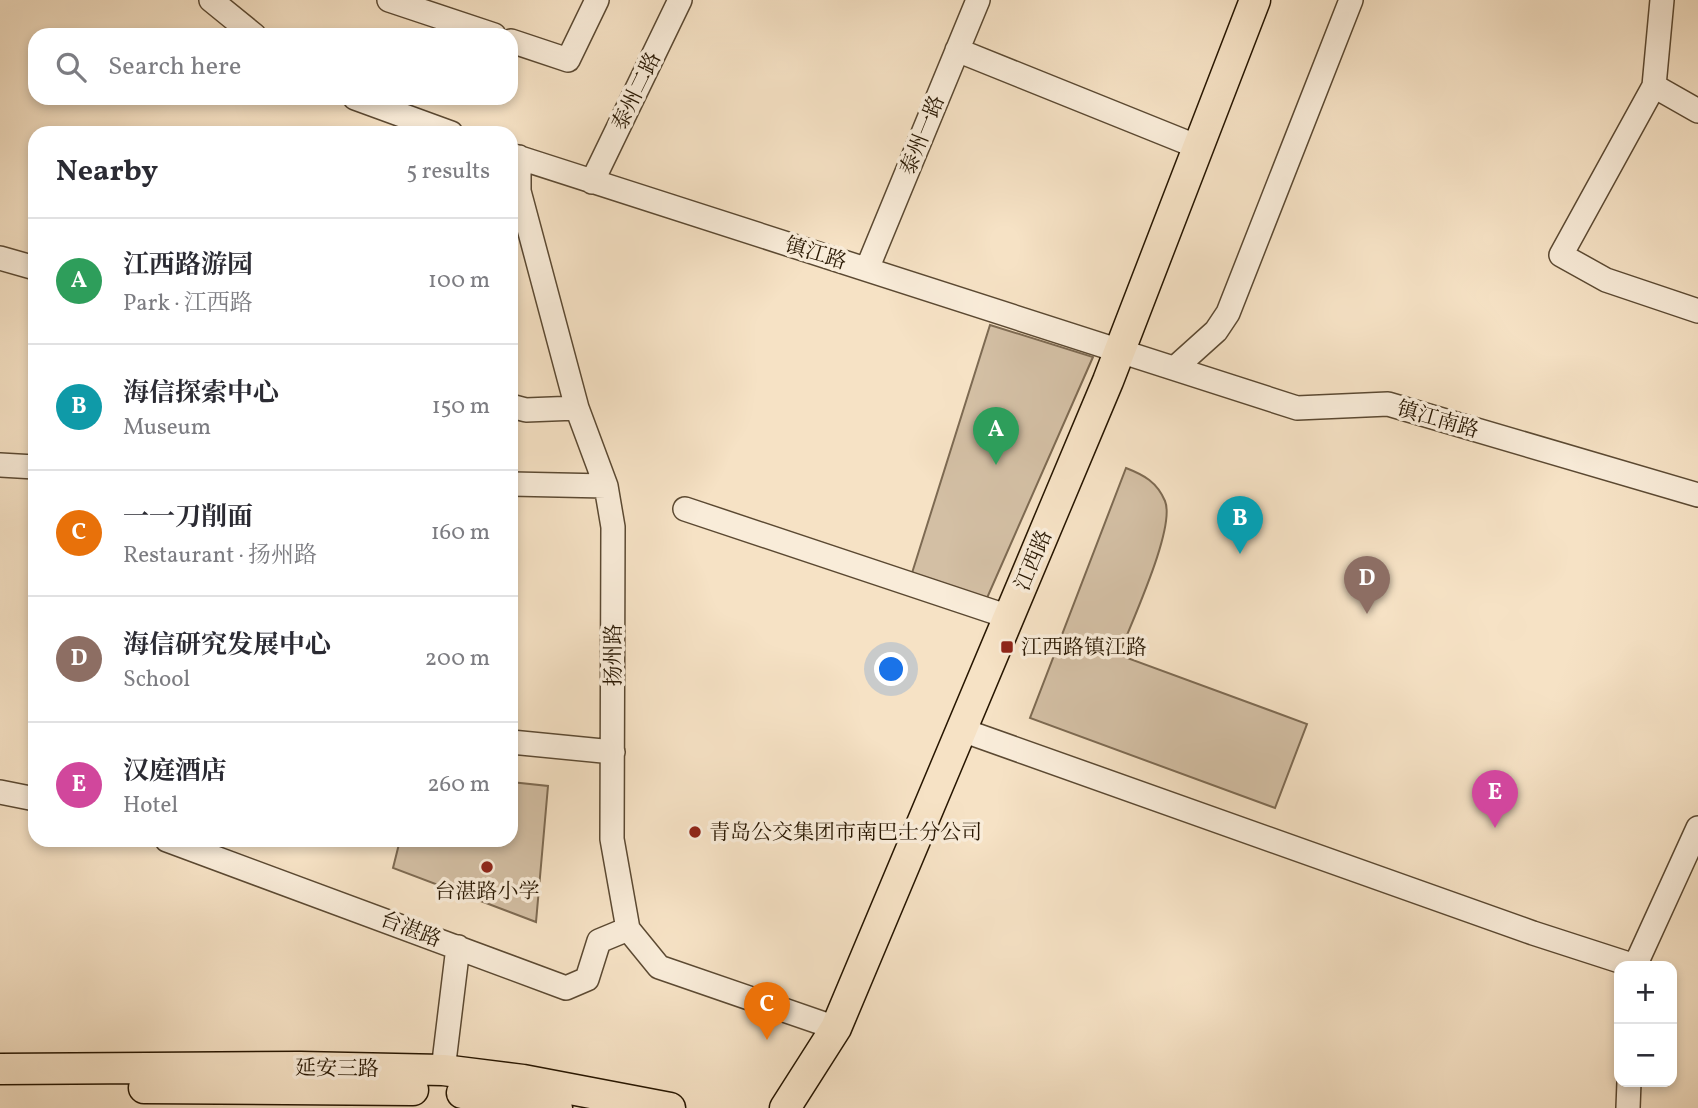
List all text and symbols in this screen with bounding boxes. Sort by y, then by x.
search box [28,28,518,105]
icon: search [52,48,90,86]
street label: 泰州二路 [606,48,669,136]
text: Search here [108,49,241,85]
street label: 泰州一路 [894,91,953,180]
text: Nearby [56,151,158,193]
text: 5 results [406,156,490,188]
street label: 镇江路 [781,231,850,278]
text: 江西路游园 [123,248,253,284]
text: A [71,265,87,297]
text: 100 m [428,265,490,297]
text: Park · 江西路 [123,288,253,320]
text: 海信探索中心 [123,376,279,412]
text: B [71,391,87,423]
text: 150 m [432,391,490,423]
street label: 镇江南路 [1393,395,1482,446]
pin: A [973,407,1019,465]
text: Museum [123,412,211,444]
pin: B [1217,496,1263,554]
text: 一一刀削面 [123,500,253,536]
text: C [72,517,86,549]
text: 160 m [431,517,490,549]
street label: 江西路 [1009,526,1060,595]
text: Restaurant · 扬州路 [123,540,317,572]
pin: D [1344,556,1390,614]
street label: 扬州路 [600,624,629,687]
text: 海信研究发展中心 [123,628,331,664]
place label: 江西路镇江路 [1021,634,1147,663]
marker: 江西路镇江路 [999,639,1015,655]
text: D [71,643,87,675]
text: 200 m [425,643,490,675]
your location [874,652,908,686]
text: School [123,664,190,696]
text: 汉庭酒店 [123,754,227,790]
text: E [72,769,86,801]
text: 260 m [427,769,490,801]
pin: E [1472,770,1518,828]
text: Hotel [123,790,178,822]
place label: 青岛公交集团市南巴士分公司 [709,819,982,848]
marker: 青岛公交集团市南巴士分公司 [687,824,703,840]
marker: 台湛路小学 [479,859,495,875]
place label: 台湛路小学 [435,878,540,907]
street label: 台湛路 [376,906,445,955]
map controls [1614,961,1677,1087]
button: + [1614,961,1677,1024]
pin: C [744,982,790,1040]
button: − [1614,1024,1677,1087]
street label: 延安三路 [295,1054,379,1085]

